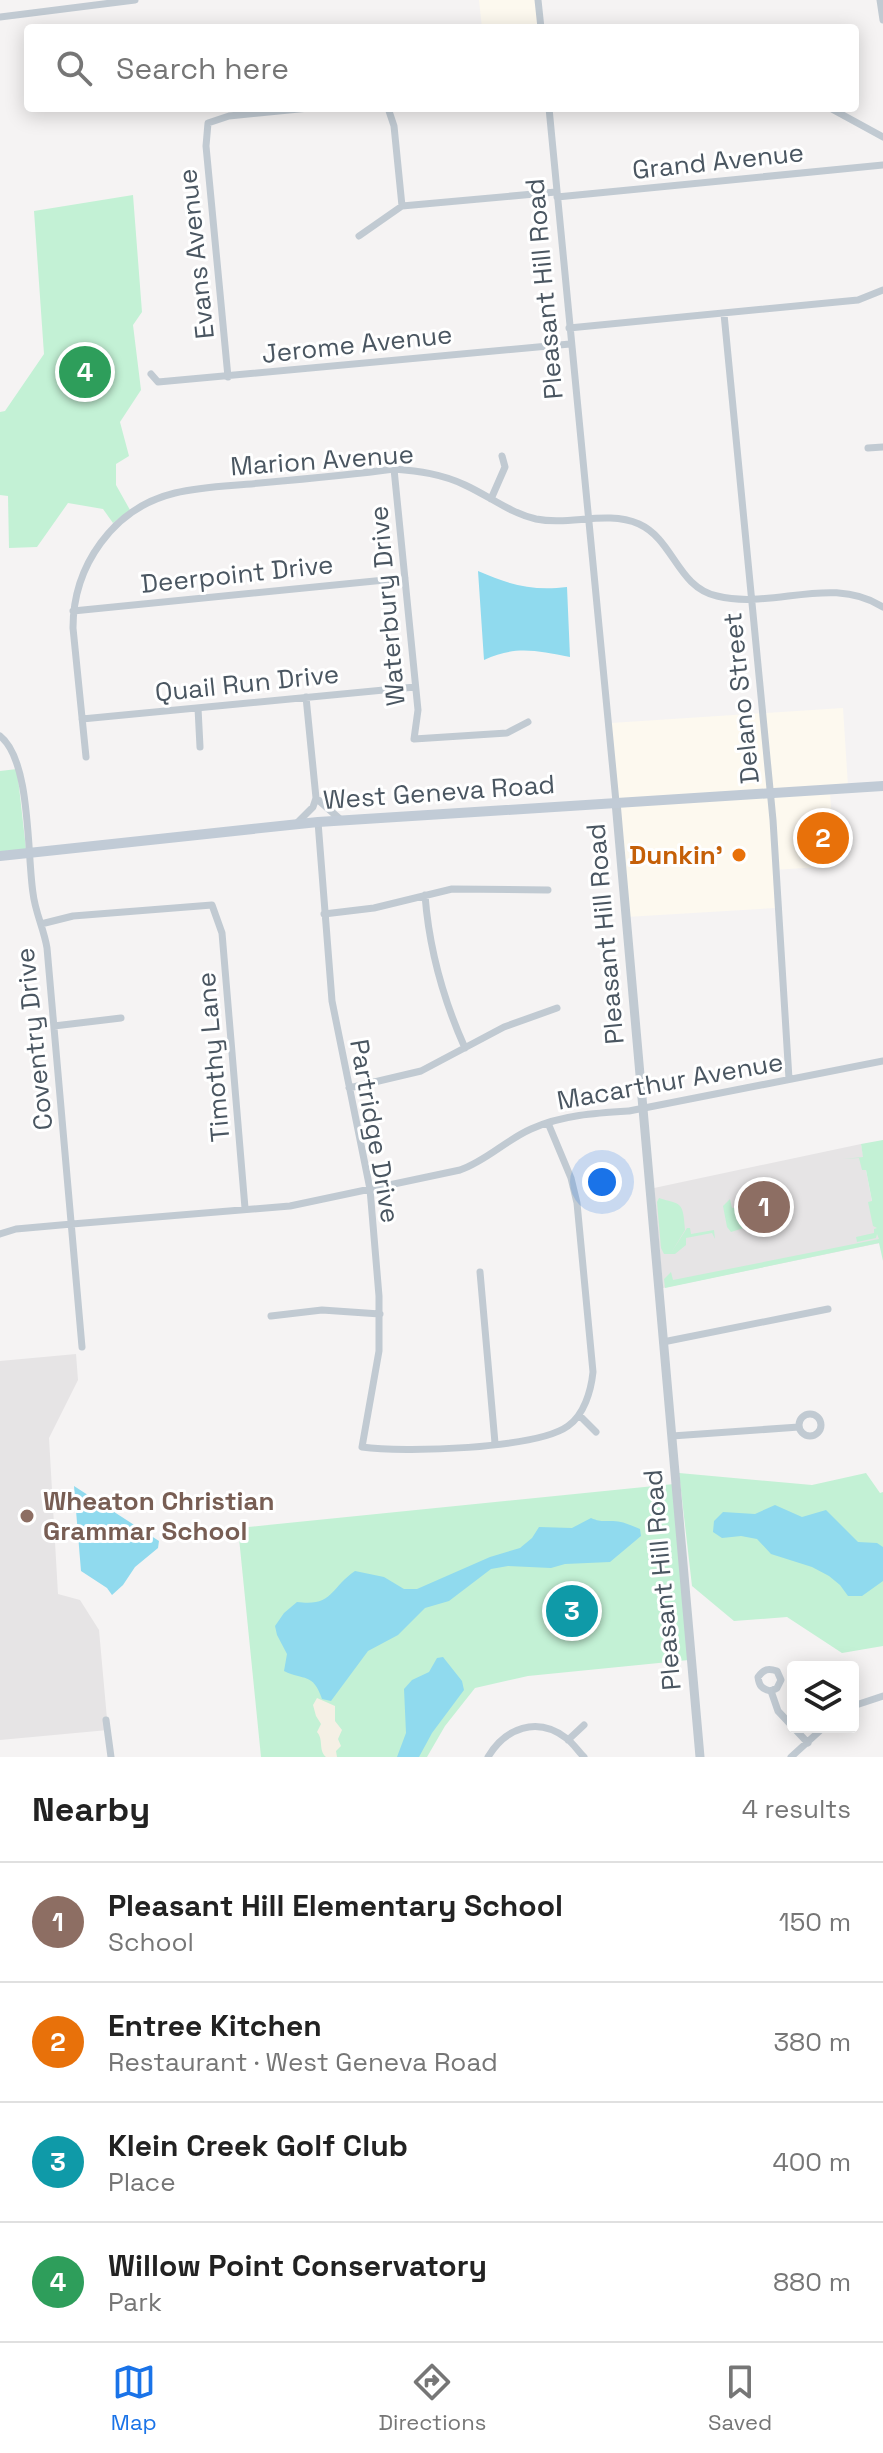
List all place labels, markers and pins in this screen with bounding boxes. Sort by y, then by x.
pin: 4 [59,342,111,402]
pin: 2 [797,808,849,868]
place label: Dunkin' [629,838,723,872]
marker: Dunkin' [730,846,748,864]
pin: 1 [738,1177,790,1237]
place label: Wheaton Christian Grammar School [43,1484,275,1548]
marker: Wheaton Christian Grammar School [18,1507,36,1525]
pin: 3 [546,1581,598,1641]

